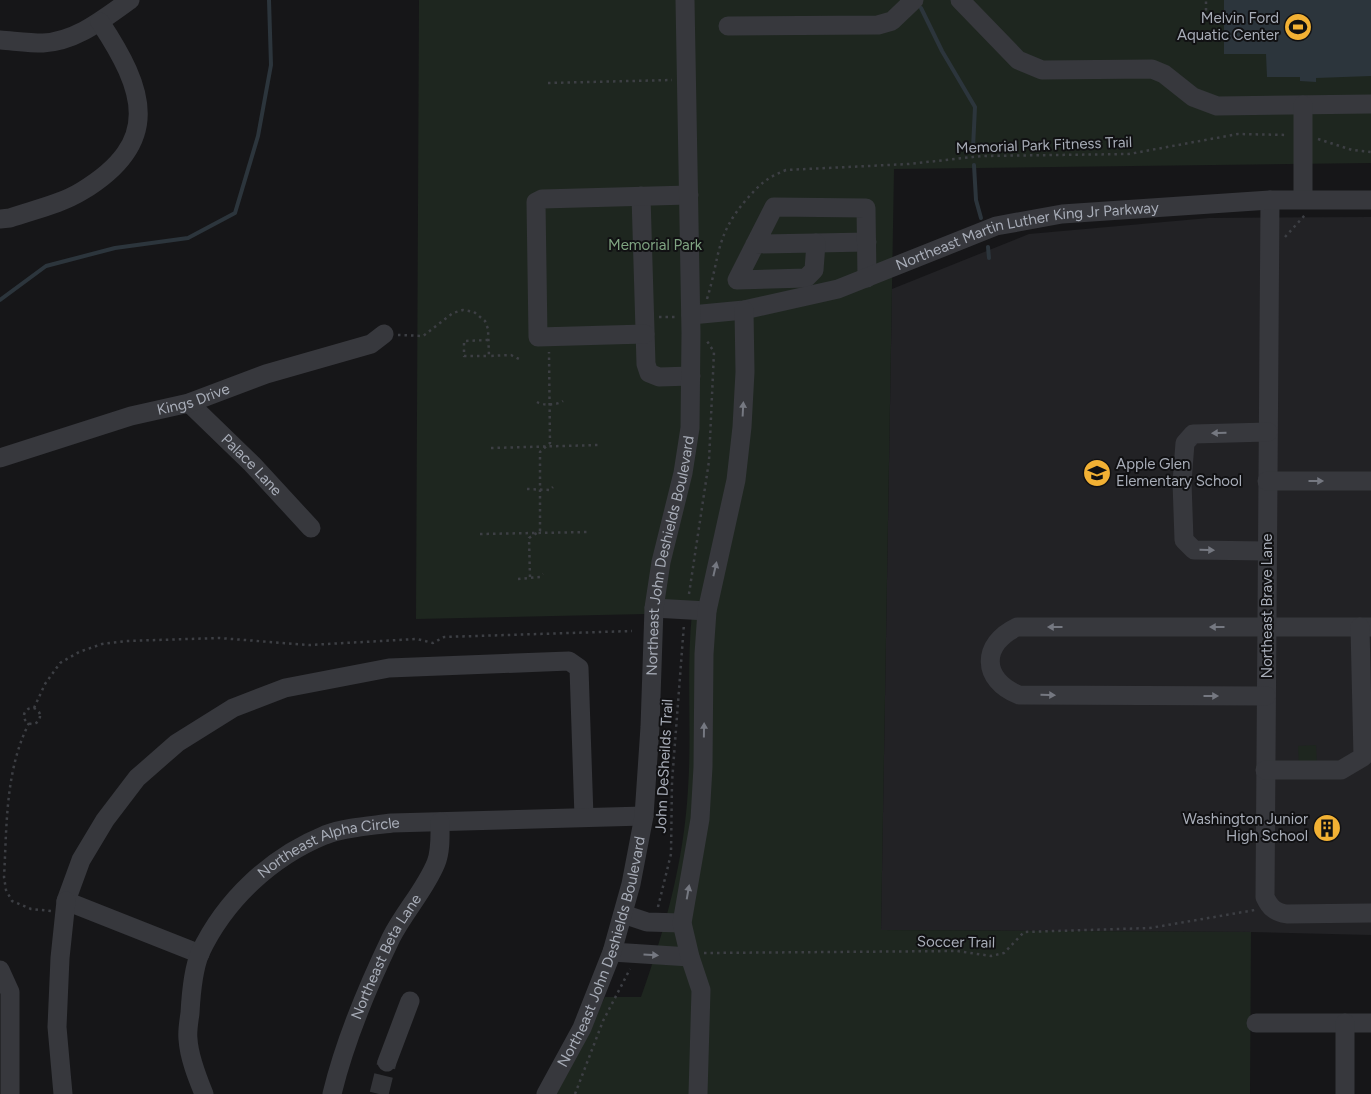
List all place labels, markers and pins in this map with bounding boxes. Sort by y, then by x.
place label: Melvin Ford Aquatic Center [1177,9,1279,44]
sports icon: Melvin Ford Aquatic Center [1283,12,1313,42]
place label: Apple Glen Elementary School [1116,455,1242,490]
school or university icon: Apple Glen Elementary School [1082,458,1112,488]
place label: Washington Junior High School [1182,810,1308,845]
building icon: Washington Junior High School [1312,813,1342,843]

